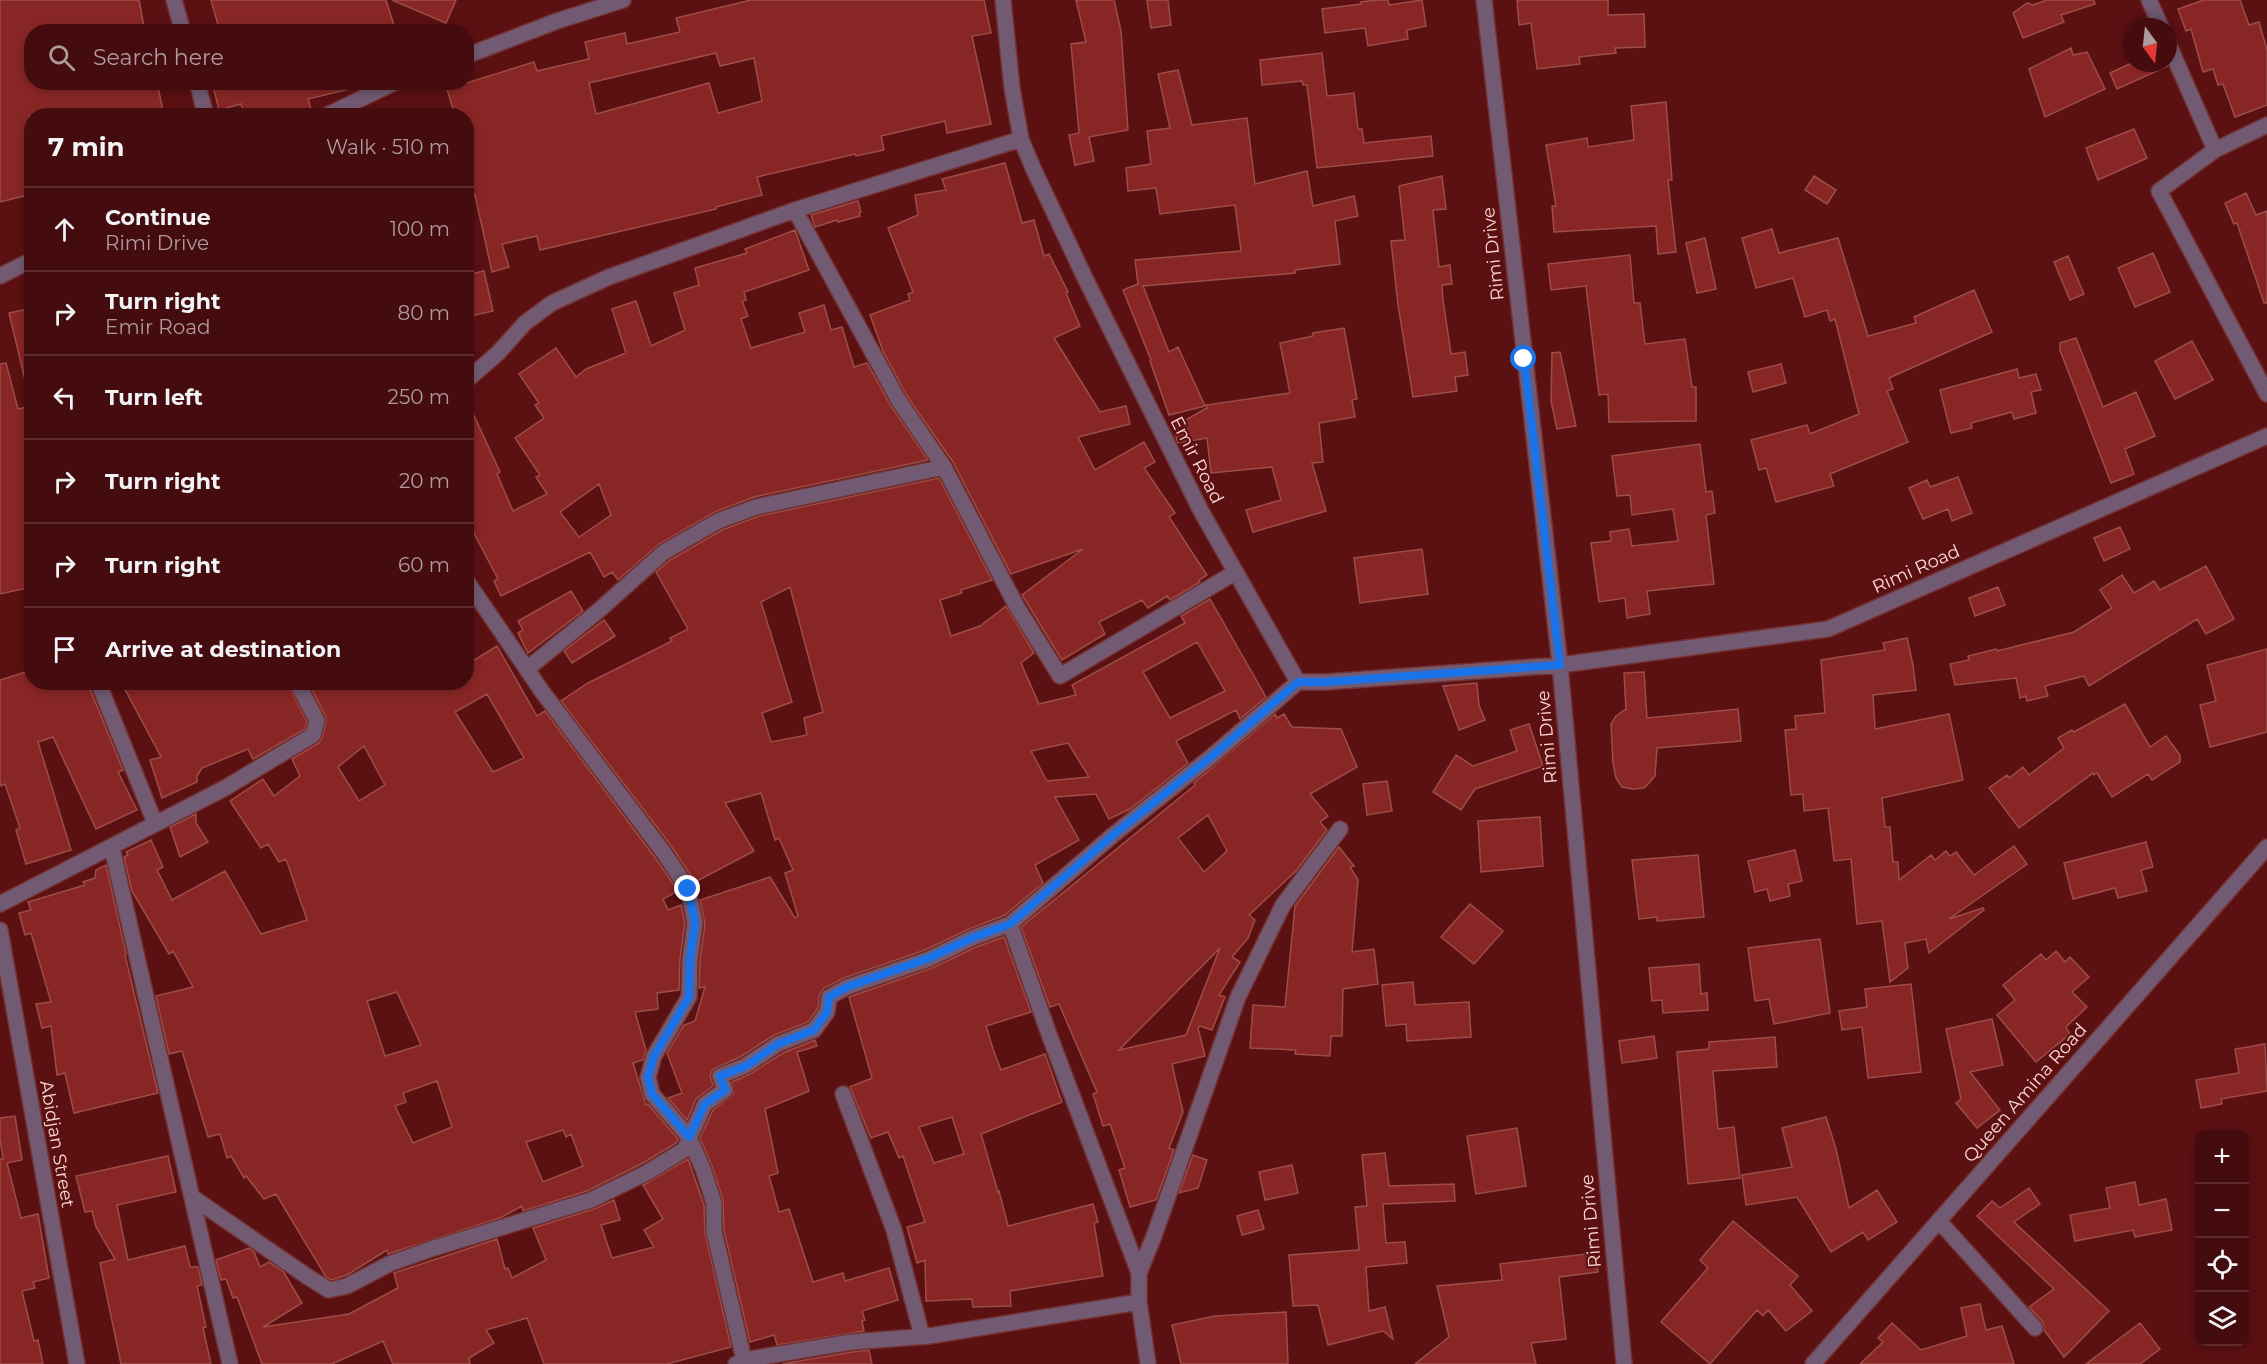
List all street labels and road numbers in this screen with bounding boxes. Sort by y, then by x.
street label: Rimi Drive [1477,206,1509,302]
street label: Emir Road [1166,413,1228,507]
street label: Rimi Road [1869,540,1963,598]
street label: Rimi Drive [1532,689,1562,785]
street label: Queen Amina Road [1959,1019,2091,1167]
street label: Abidjan Street [35,1079,79,1209]
street label: Rimi Drive [1576,1173,1606,1269]

